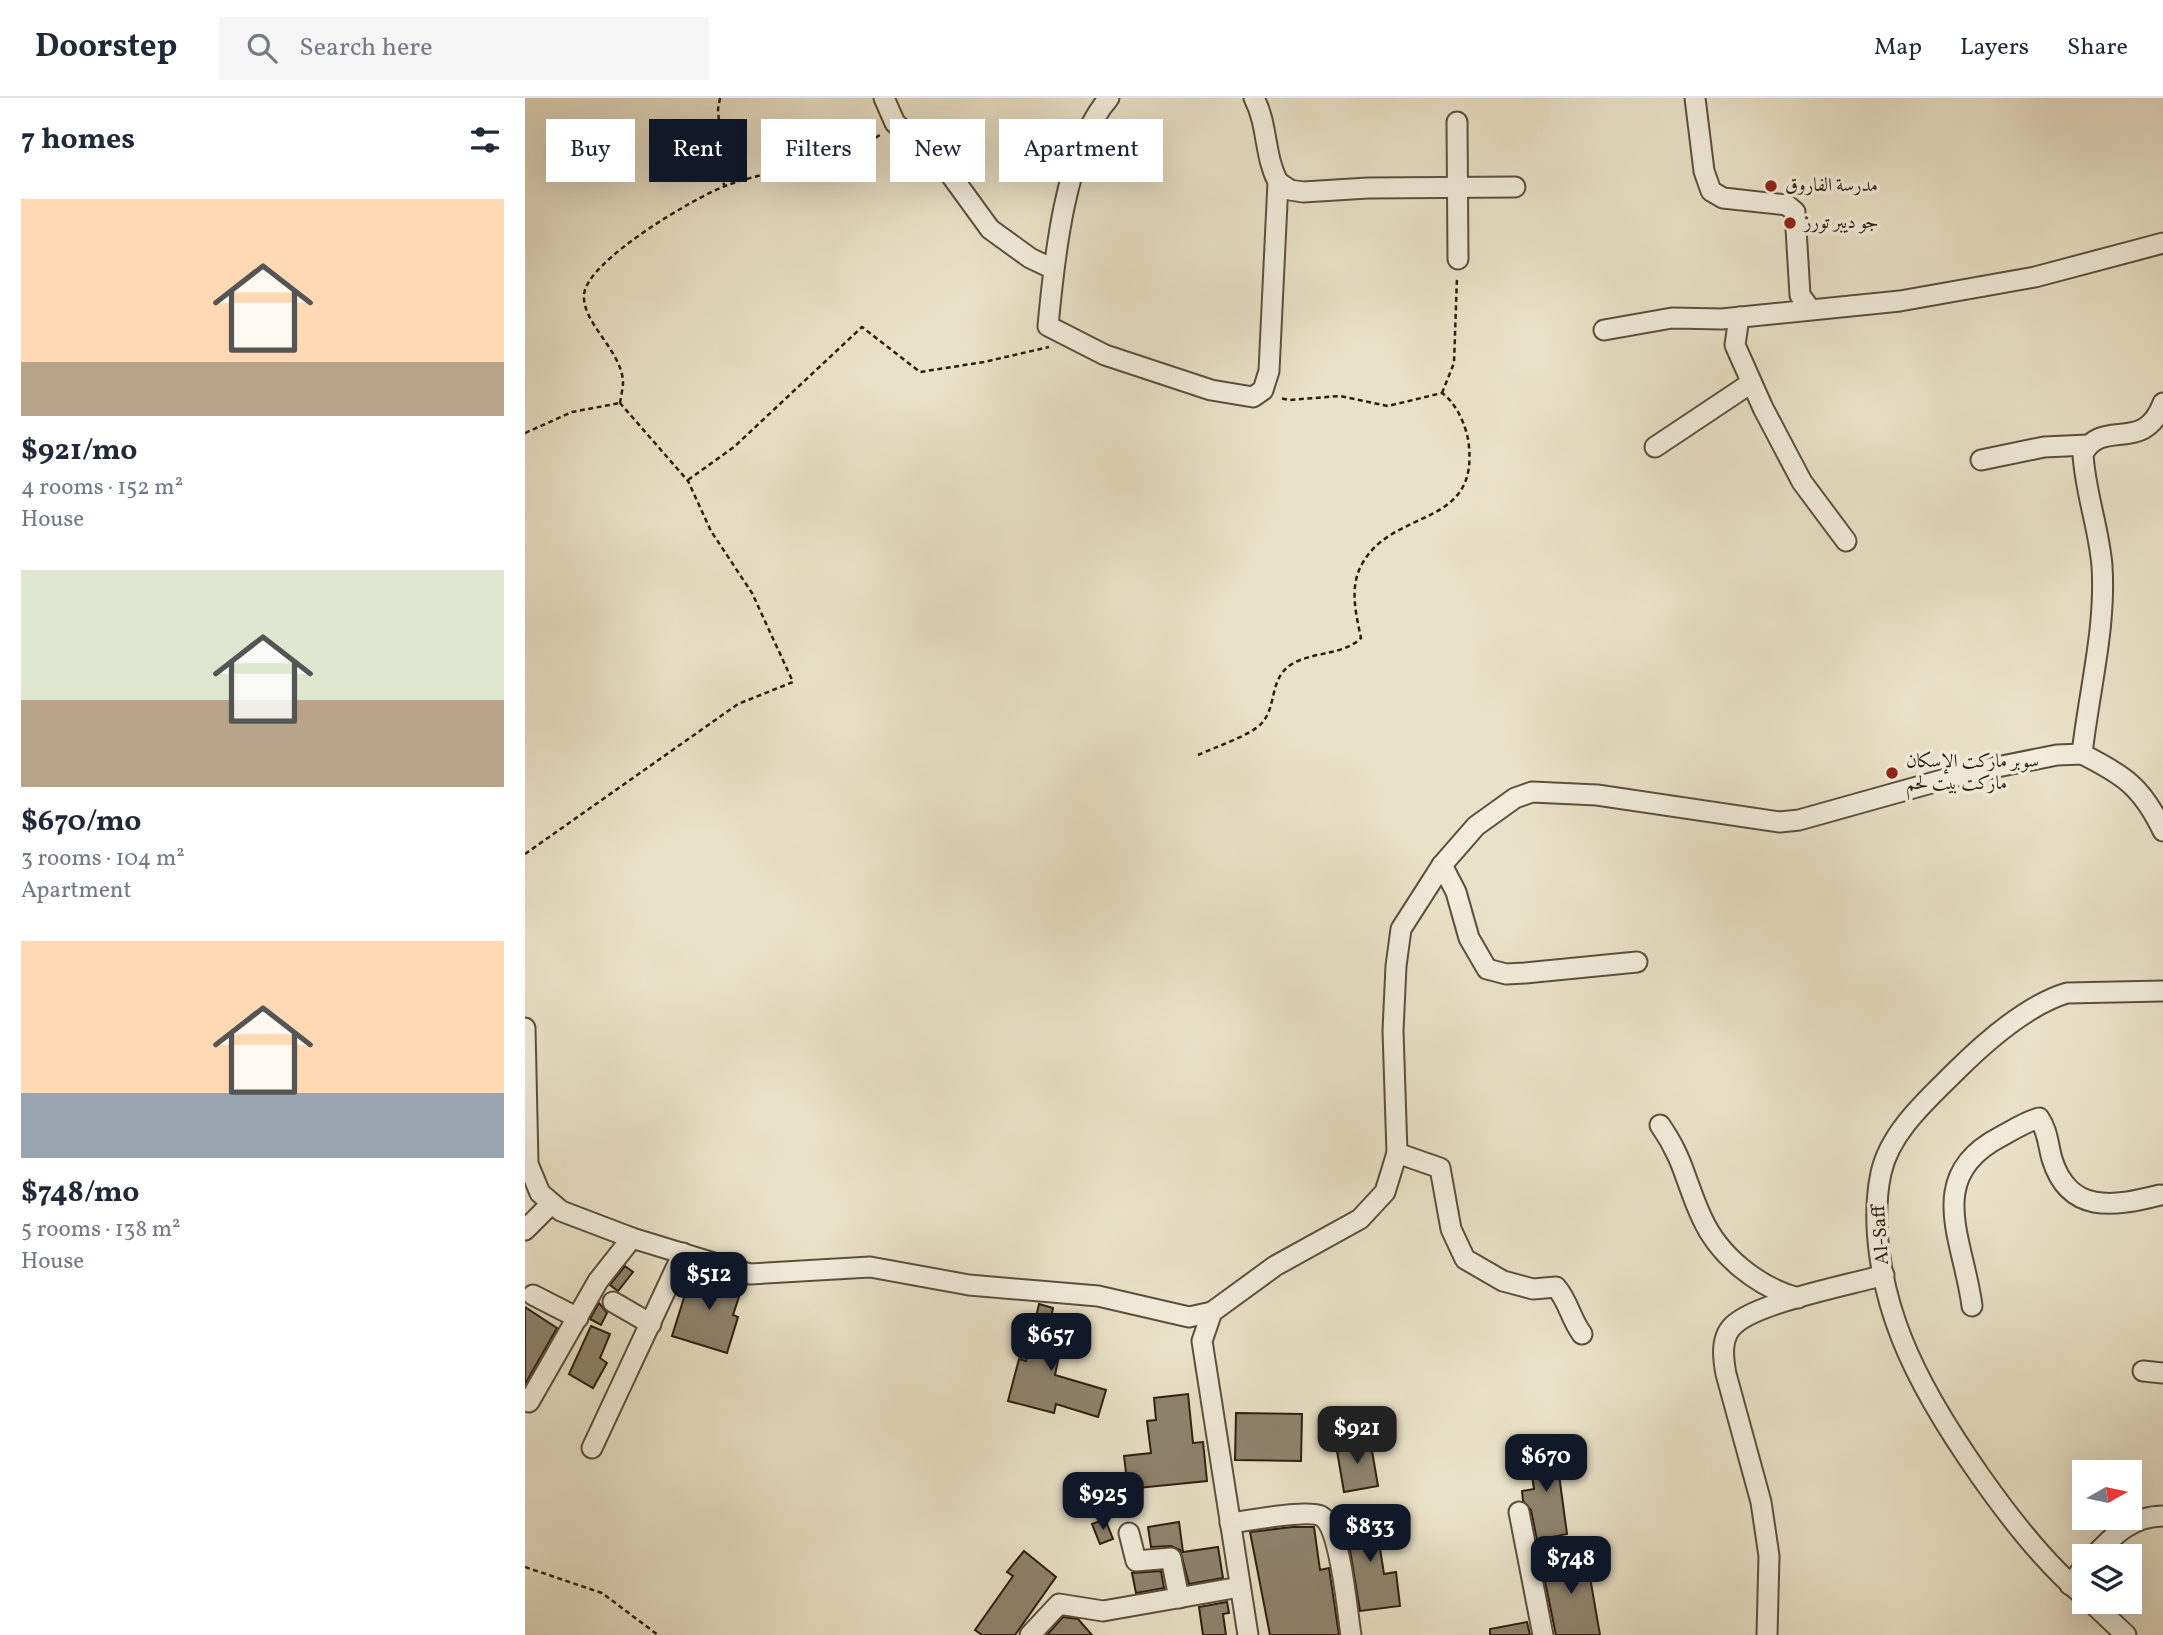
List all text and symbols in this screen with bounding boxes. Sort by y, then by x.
search box [219,17,709,80]
text: Doorstep [35,25,177,71]
icon: search [243,29,281,67]
text: Search here [299,30,433,66]
text: Map [1874,31,1922,65]
text: Layers [1960,31,2029,65]
text: Share [2067,31,2128,65]
text: 7 homes [21,119,135,161]
chip: Buy [546,119,635,182]
chip: Rent [649,119,747,182]
chip: Filters [761,119,876,182]
chip: New [890,119,985,182]
chip: Apartment [999,119,1163,182]
icon: filters [466,121,504,159]
place label: مدرسة الفاروق [1785,173,1878,199]
marker: مدرسة الفاروق [1763,178,1779,194]
place label: جو ديبر تورز [1802,210,1879,236]
marker: جو ديبر تورز [1782,215,1798,231]
icon: home [200,245,326,371]
text: $921/mo [21,430,137,472]
text: 4 rooms · 152 m² [21,472,183,504]
text: House [21,504,84,536]
icon: home [200,616,326,742]
place label: سوبر ماركت الإسكان ماركت بيت لحم [1906,749,2039,801]
marker: سوبر ماركت الإسكان ماركت بيت لحم [1884,765,1900,781]
text: $670/mo [21,801,141,843]
text: 3 rooms · 104 m² [21,843,185,875]
text: Apartment [21,875,132,907]
icon: home [200,987,326,1113]
text: $748/mo [21,1172,139,1214]
street label: Al-Saff [1866,1202,1896,1266]
text: 5 rooms · 138 m² [21,1214,181,1246]
text: House [21,1246,84,1278]
pin: $512 [668,1252,750,1312]
text: $512 [686,1259,732,1291]
pin: $657 [1010,1314,1092,1373]
text: $657 [1027,1320,1075,1352]
pin: $921 [1316,1406,1398,1466]
text: $921 [1334,1413,1380,1445]
pin: $670 [1505,1434,1587,1494]
text: $670 [1521,1441,1571,1473]
north arrow [2072,1460,2142,1530]
map controls [2072,1460,2142,1614]
pin: $925 [1062,1472,1144,1532]
text: $925 [1079,1479,1127,1511]
pin: $833 [1329,1504,1411,1564]
text: $833 [1346,1511,1394,1543]
pin: $748 [1530,1536,1612,1596]
text: $748 [1547,1543,1595,1575]
button: layers [2072,1544,2142,1614]

